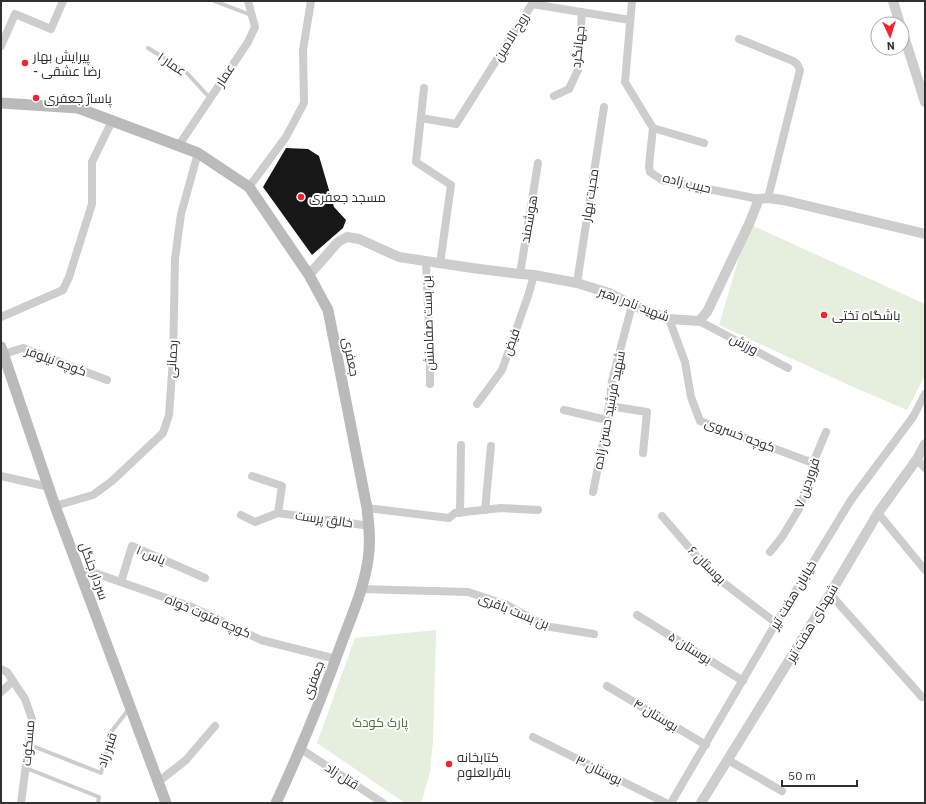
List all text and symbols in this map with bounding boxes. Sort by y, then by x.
street label: روح الامین [489,9,533,65]
north arrow [870,16,910,56]
street label: جهانگرد [567,25,589,69]
text: N [886,39,895,53]
place label: پیرایش بهار - رضا عشقی [32,48,101,80]
street label: عمار ۱ [154,48,190,80]
marker: پیرایش بهار - رضا عشقی [20,58,30,68]
street label: عمار [211,60,239,90]
place label: پاساژ جعفری [44,90,112,108]
marker: پاساژ جعفری [31,93,41,103]
street label: محبت بهار [577,167,603,223]
street label: حبیب زاده [661,169,713,197]
place label: مسجد جعفری [309,189,386,206]
marker: مسجد جعفری [296,192,306,202]
street label: هوشمند [516,194,542,244]
street label: بن بست صفامنش [418,275,438,371]
street label: شهید نادر رهبر [595,282,672,325]
place label: باشگاه تختی [832,307,900,324]
marker: باشگاه تختی [819,310,829,320]
street label: فیض [498,326,524,358]
street label: ورزش [727,330,761,358]
street label: جعفری [339,336,363,378]
street label: رحمانی [163,339,181,379]
street label: کوچه نیلوفر [22,342,89,381]
street label: شهید فرشید حسن زاده [589,349,629,471]
street label: کوچه خسروی [702,414,778,457]
street label: فروردین ۷ [790,455,824,511]
street label: خالق پرست [294,507,354,532]
street label: سردار جنگل [76,540,112,602]
street label: یاس ۱ [134,541,169,569]
street label: بوستان ۶ [684,542,730,588]
street label: خیابان هفت تیر [765,557,820,633]
street label: شهدای هفت تیر [782,581,842,666]
street label: بن بست باقری [476,589,552,633]
street label: کوچه فتوت خواه [162,590,254,643]
street label: بوستان ۵ [665,628,715,668]
street label: جعفری [298,659,328,701]
street label: بوستان ۴ [630,695,682,735]
park label: پارک کودک [352,714,409,732]
street label: مسکوت [18,719,38,767]
street label: قنبر زاد [93,730,121,770]
place label: کتابخانه باقرالعلوم [457,749,511,782]
street label: بوستان ۳ [573,751,625,789]
street label: قتل زاد [322,759,362,793]
marker: کتابخانه باقرالعلوم [444,759,454,769]
scale bar [782,762,857,788]
text: 50 m [788,768,816,783]

